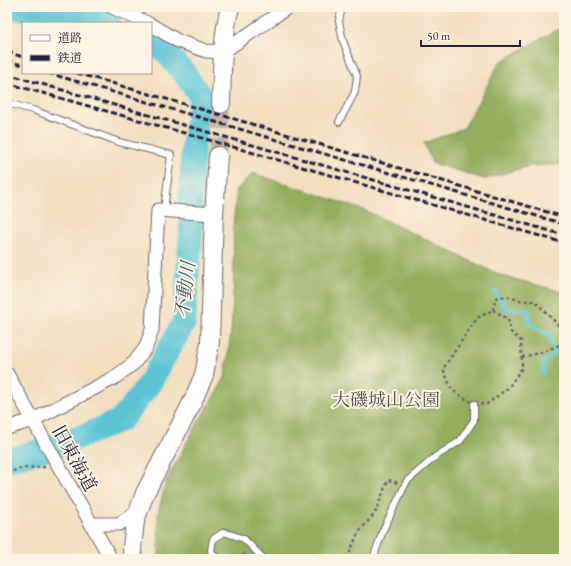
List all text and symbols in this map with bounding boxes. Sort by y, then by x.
legend [22,22,152,74]
scale bar [421,22,520,48]
text: 50 m [427,28,451,44]
text: 道路 [58,30,82,46]
text: 鉄道 [57,50,82,66]
water label: 不動川 [169,258,201,320]
park label: 大磯城山公園 [332,388,440,411]
street label: 旧東海道 [47,421,103,495]

